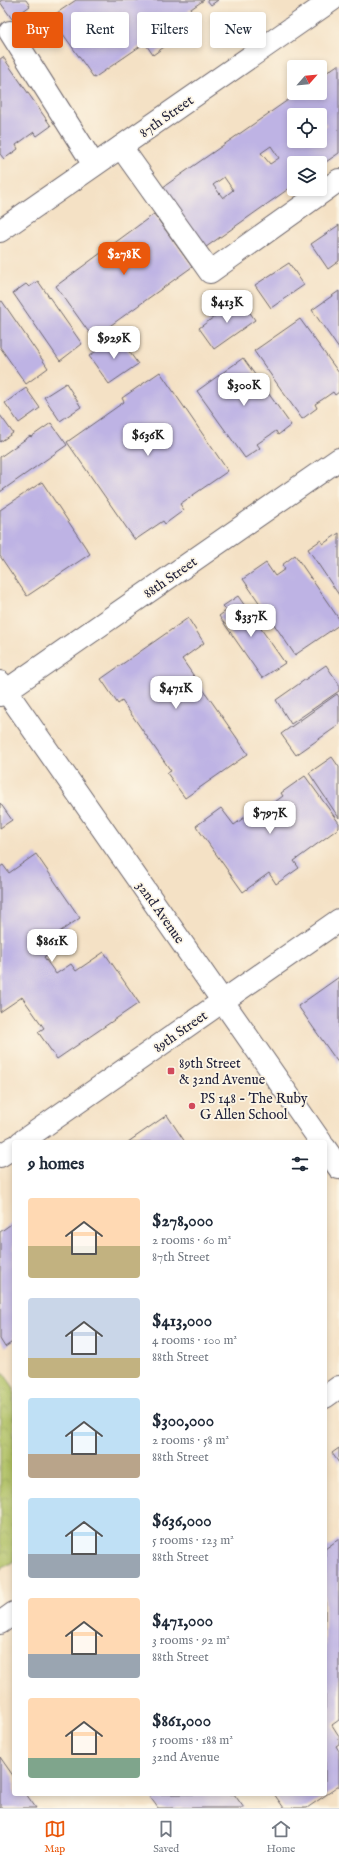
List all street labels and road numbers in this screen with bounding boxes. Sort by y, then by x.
street label: 87th Street [136,92,197,142]
street label: 88th Street [140,553,201,603]
street label: 32nd Avenue [132,878,189,948]
street label: 89th Street [150,1007,211,1057]

